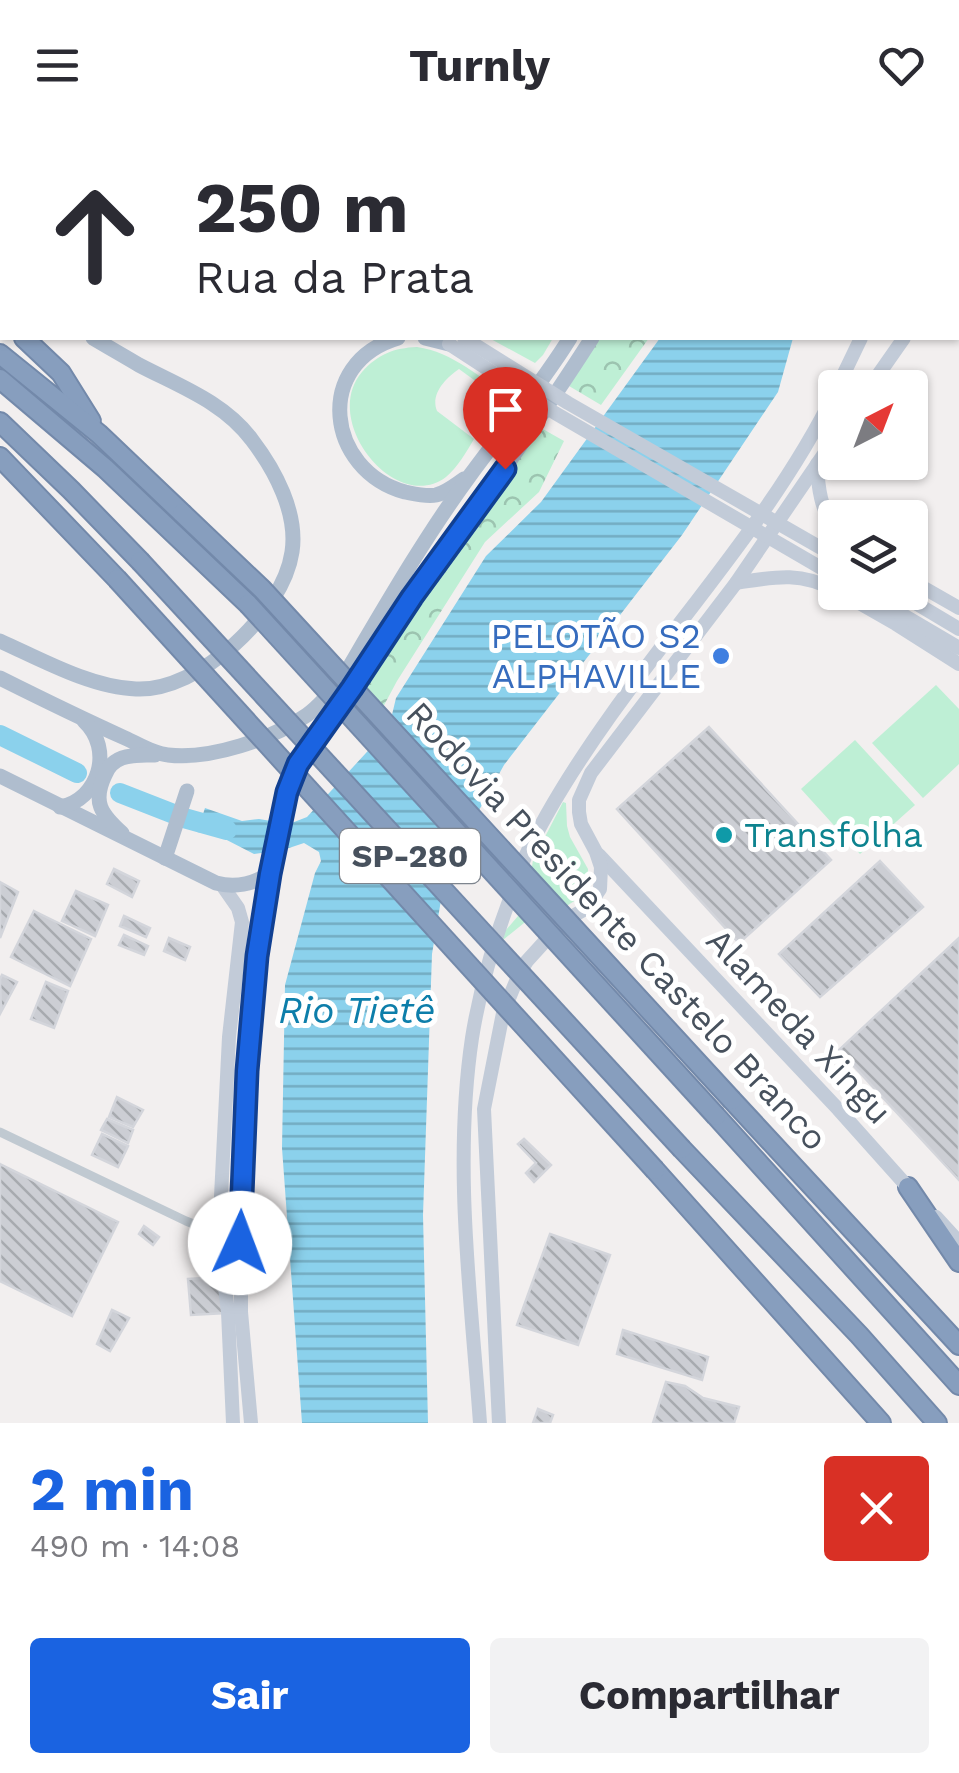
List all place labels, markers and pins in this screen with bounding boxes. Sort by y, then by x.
pin [463,367,548,470]
place label: PELOTÃO S2 ALPHAVILLE [491,615,701,697]
marker: PELOTÃO S2 ALPHAVILLE [710,645,732,667]
place label: Transfolha [744,814,923,856]
marker: Transfolha [713,824,735,846]

